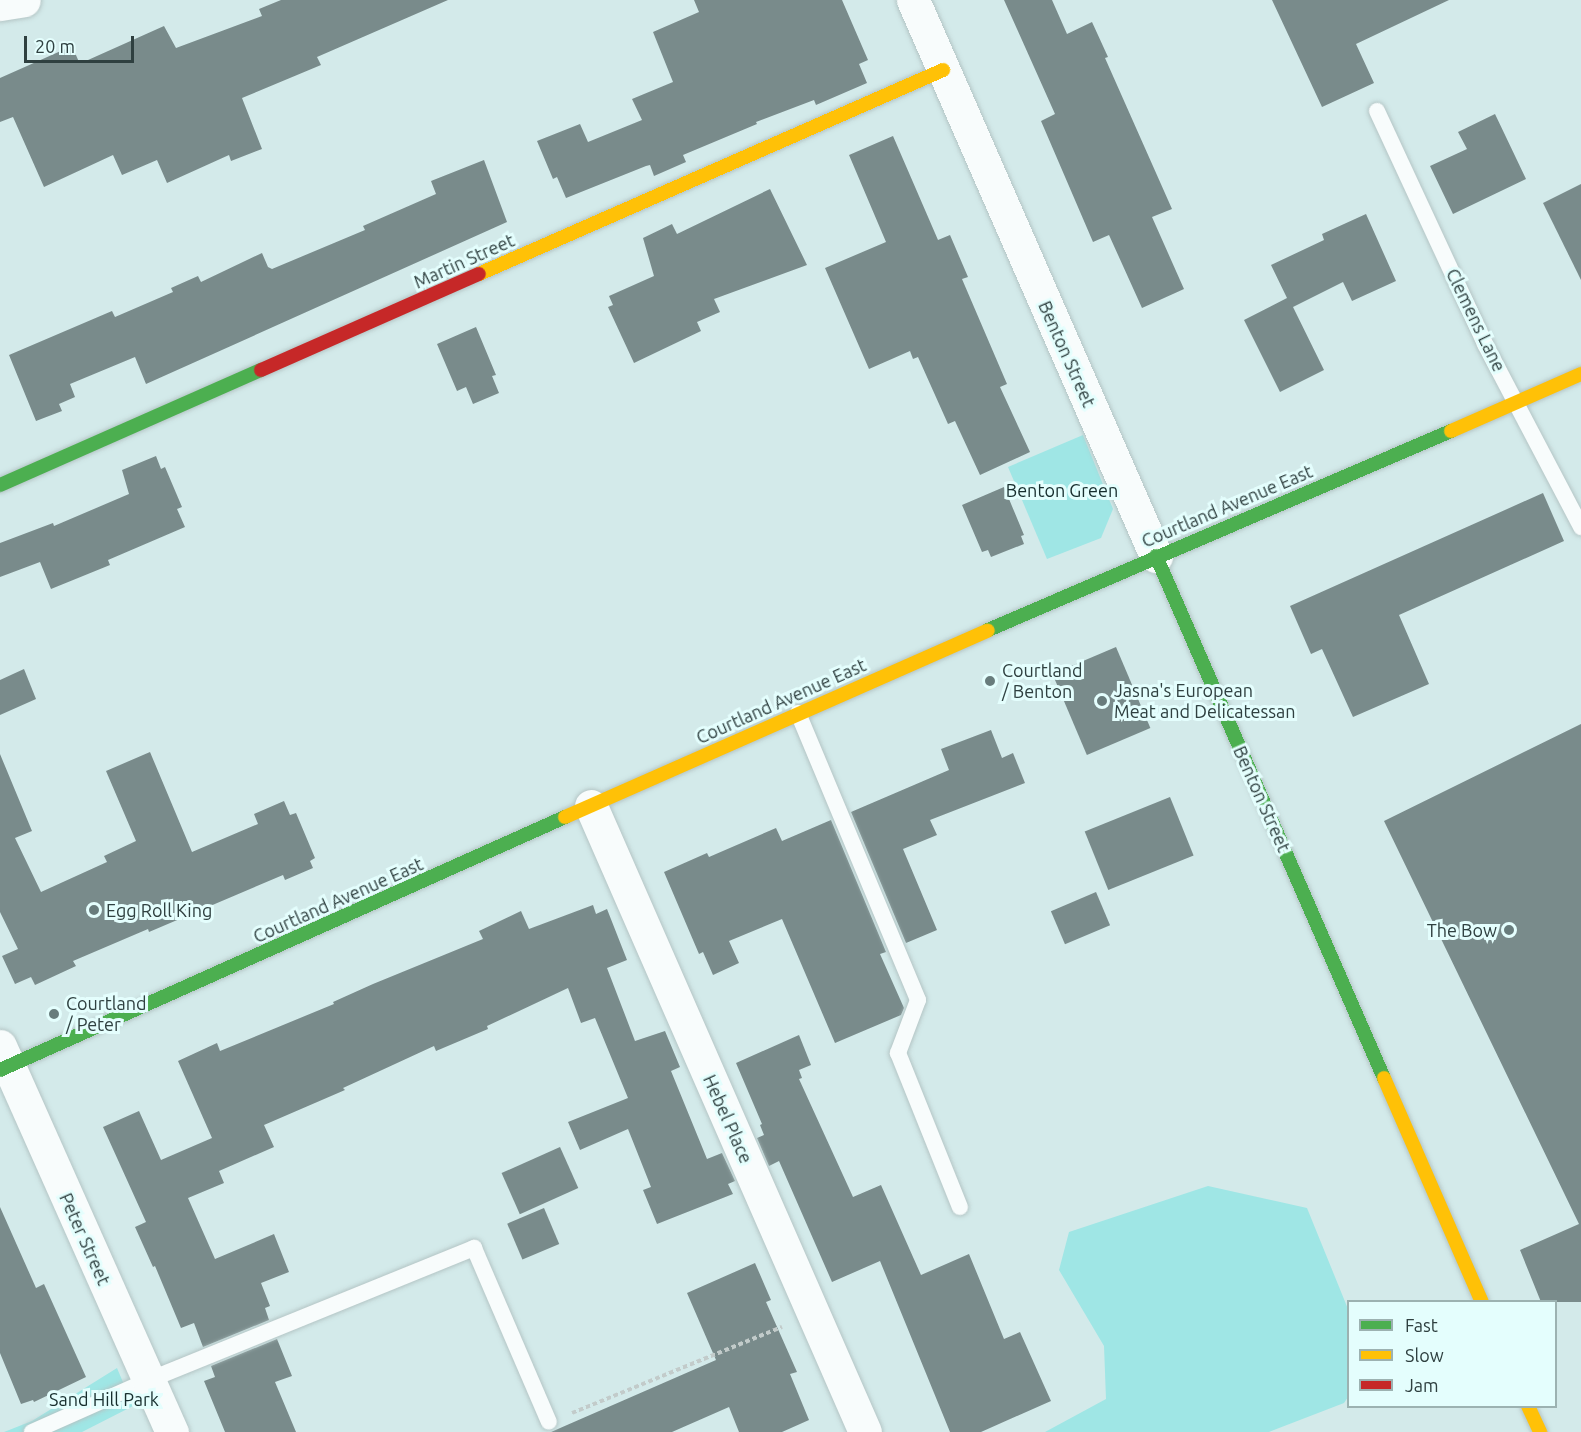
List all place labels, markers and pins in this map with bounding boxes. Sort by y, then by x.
place label: Courtland / Benton [1002,660,1083,702]
marker: Courtland / Benton [983,674,997,688]
place label: Jasna's European Meat and Delicatessan [1114,680,1296,722]
marker: Jasna's European Meat and Delicatessan [1095,694,1109,708]
place label: Egg Roll King [106,899,212,921]
marker: Egg Roll King [87,903,101,917]
place label: The Bow [1427,919,1497,941]
marker: The Bow [1502,923,1516,937]
place label: Courtland / Peter [66,993,147,1036]
marker: Courtland / Peter [47,1007,61,1021]

